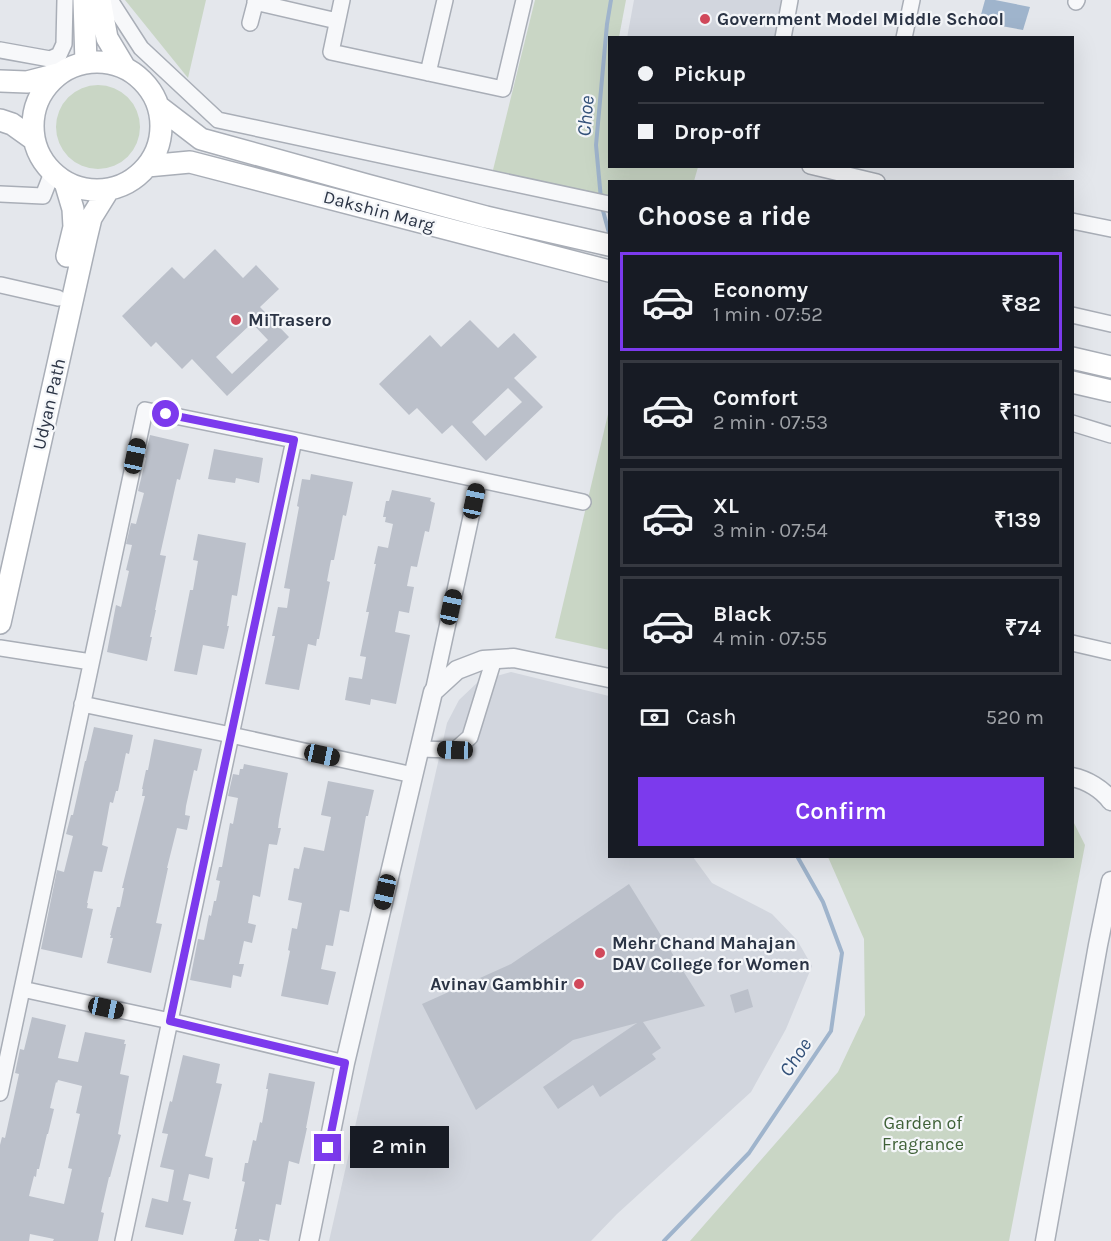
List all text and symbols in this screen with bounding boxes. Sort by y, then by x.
place label: Government Model Middle School [717,8,1004,30]
marker: Government Model Middle School [698,12,712,26]
text: Pickup [674,61,746,87]
water label: Choe [572,95,599,137]
text: Drop-off [674,119,760,145]
street label: Dakshin Marg [321,186,437,236]
text: Choose a ride [638,200,811,232]
icon: car [641,275,695,329]
text: Economy [713,277,808,303]
text: ₹82 [1001,291,1041,317]
text: 1 min · 07:52 [713,303,823,326]
place label: MiTrasero [248,309,332,331]
marker: MiTrasero [229,313,243,327]
street label: Udyan Path [28,356,70,452]
icon: car [641,383,695,437]
text: Comfort [713,385,798,411]
text: ₹110 [999,399,1041,425]
route start [152,400,179,427]
text: 2 min · 07:53 [713,411,828,434]
car [122,437,148,475]
car [461,482,487,520]
icon: car [641,491,695,545]
text: XL [713,493,739,519]
text: ₹139 [994,507,1041,533]
text: 3 min · 07:54 [713,519,828,542]
car [438,588,464,626]
icon: car [641,599,695,653]
text: Black [713,601,772,627]
text: ₹74 [1005,615,1041,641]
text: 4 min · 07:55 [713,627,827,650]
icon: cash [638,701,671,734]
text: Cash [686,704,736,730]
text: 520 m [986,706,1044,729]
car [437,740,473,760]
car [303,742,341,768]
button: Confirm [638,777,1044,846]
car [372,872,398,912]
place label: Mehr Chand Mahajan DAV College for Women [612,932,810,975]
marker: Mehr Chand Mahajan DAV College for Women [593,946,607,960]
place label: Avinav Gambhir [430,973,567,995]
marker: Avinav Gambhir [572,977,586,991]
car [87,995,125,1021]
water label: Choe [774,1034,816,1081]
park label: Garden of Fragrance [882,1112,964,1155]
callout: 2 min [349,1127,448,1169]
route end [314,1134,341,1161]
text: 2 min [372,1135,427,1158]

